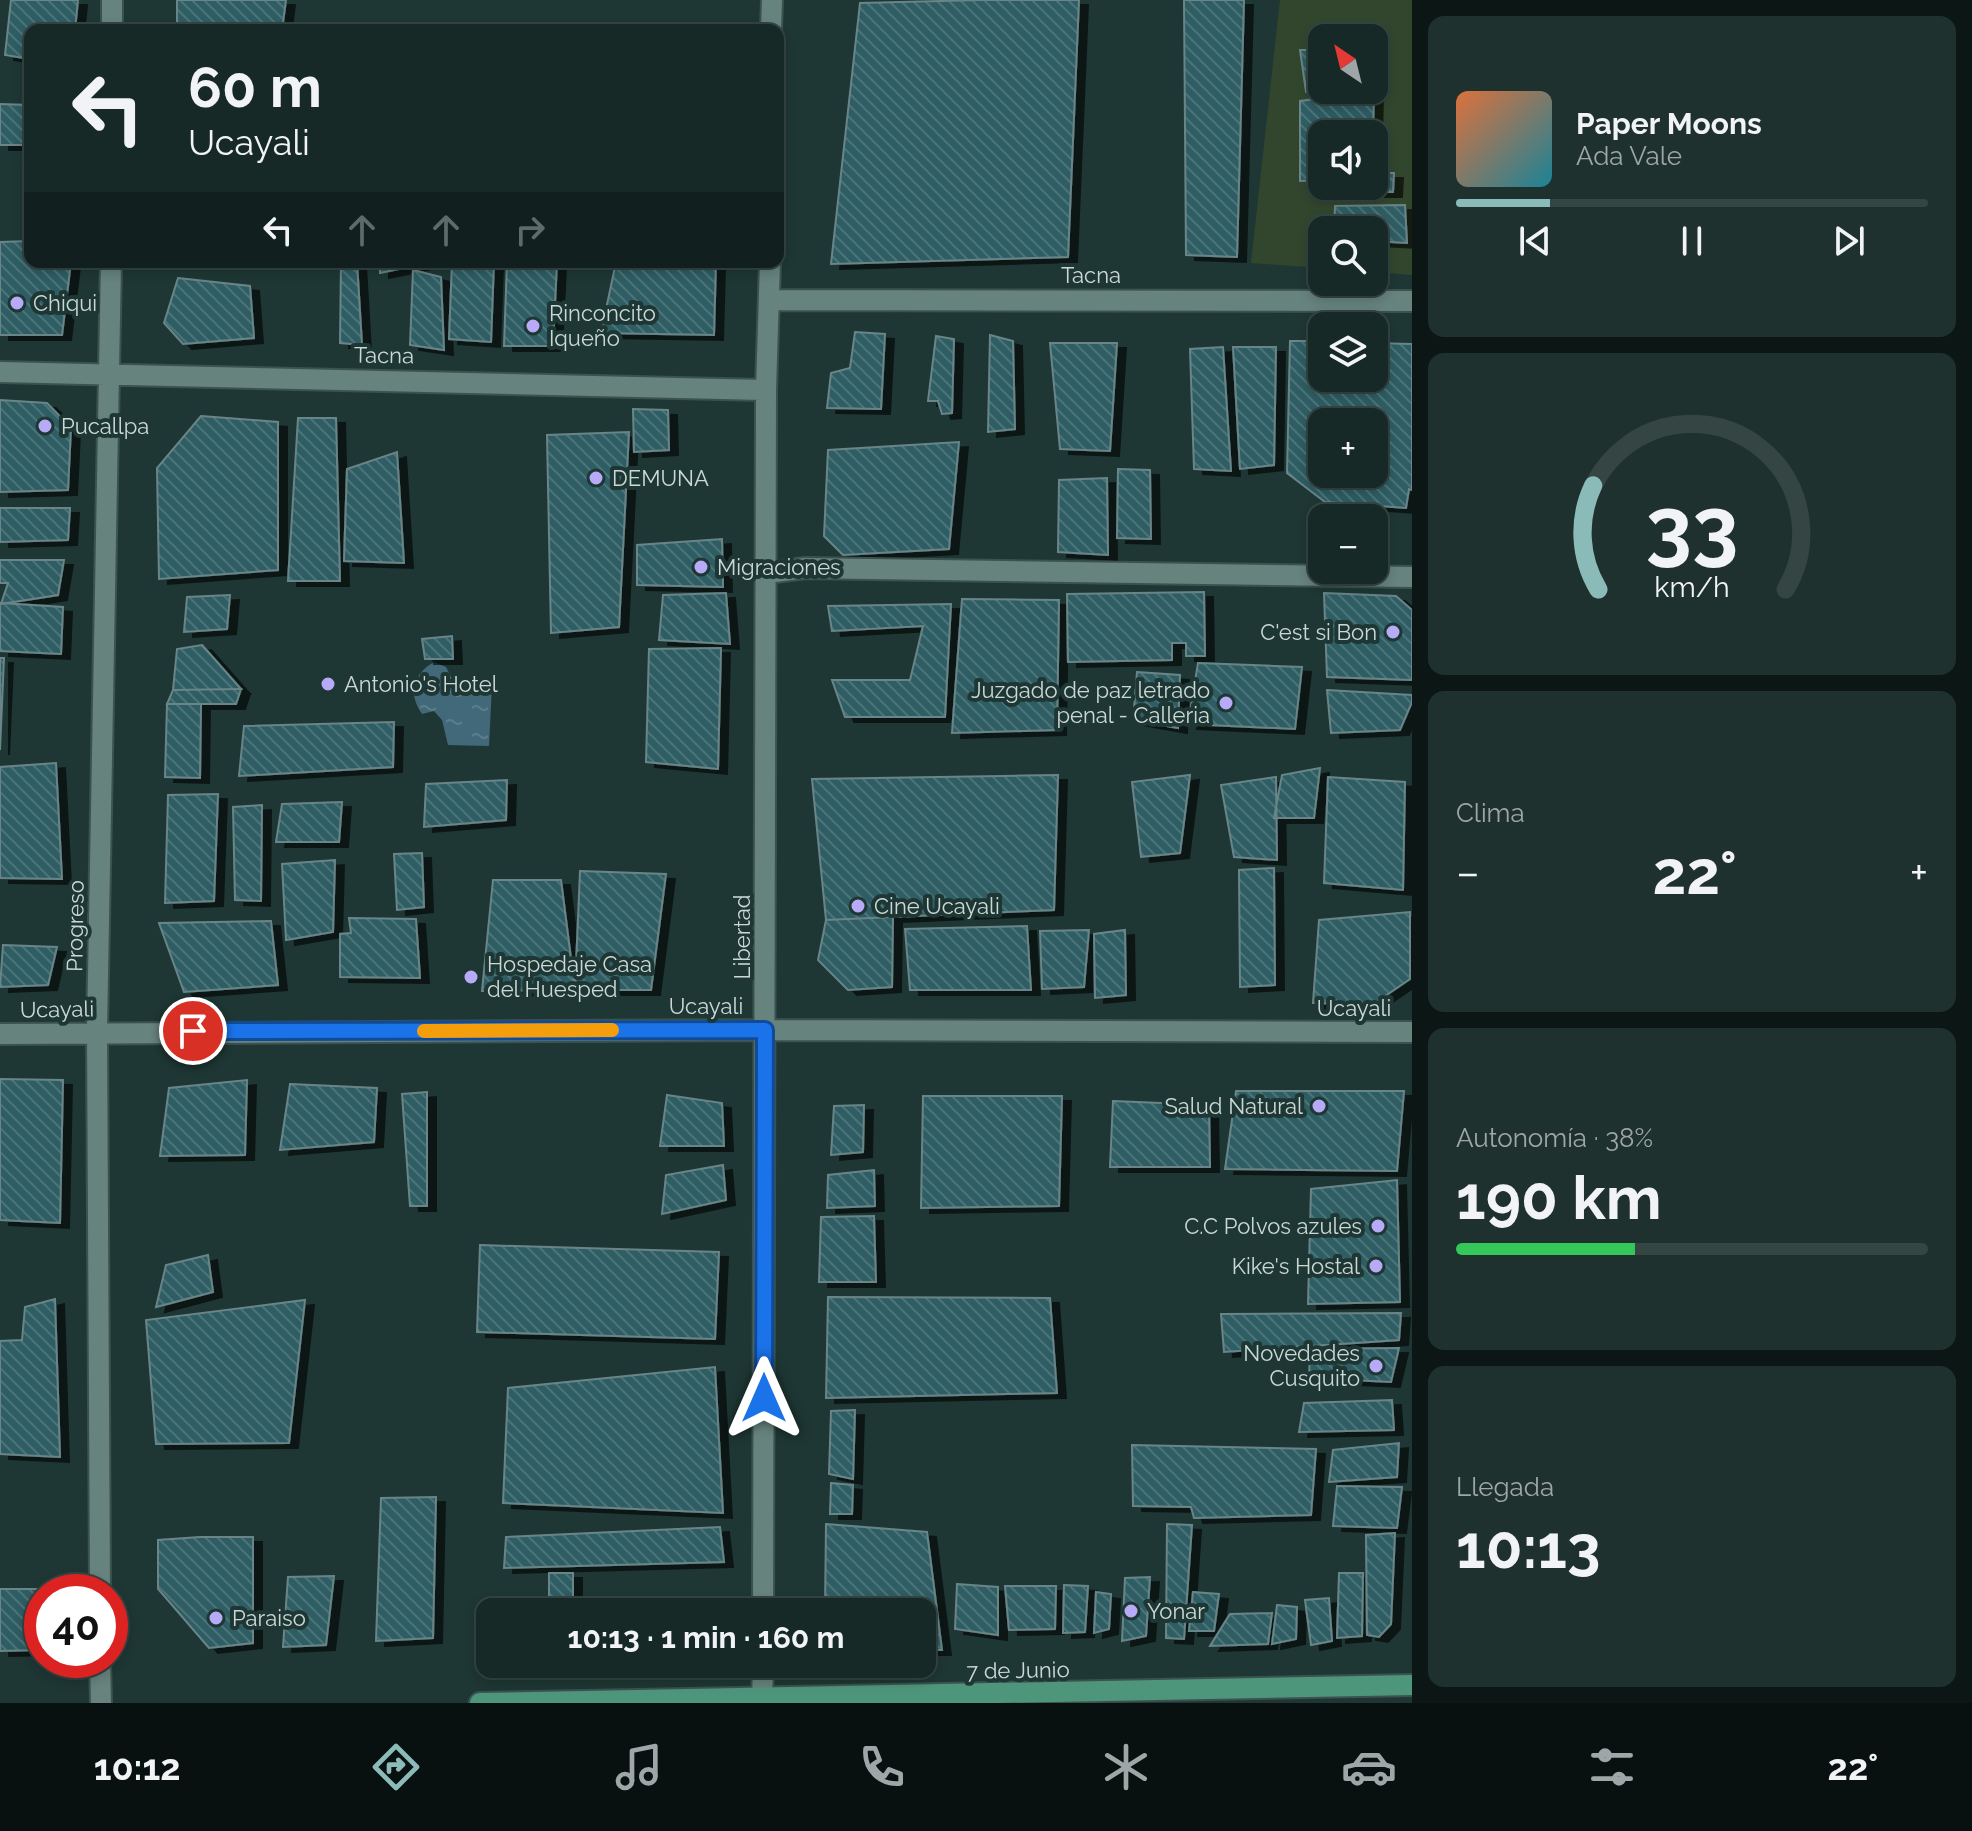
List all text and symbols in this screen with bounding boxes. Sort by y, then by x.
north arrow [1308,24,1388,104]
map controls [1308,24,1388,584]
text: 60 m [188,54,322,120]
icon: left [56,56,160,160]
text: Paper Moons [1576,106,1762,141]
button: sound [1308,120,1388,200]
text: Ucayali [188,121,310,163]
text: Ada Vale [1576,141,1682,171]
icon: left [256,208,300,252]
icon: ahead [340,208,384,252]
icon: ahead [424,208,468,252]
icon: right [508,208,552,252]
button: search [1308,216,1388,296]
icon: previous [1513,219,1557,263]
icon: pause [1670,219,1714,263]
icon: next [1827,219,1871,263]
street label: Tacna [1061,262,1121,288]
place label: Chiqui [33,290,97,316]
marker: Chiqui [8,294,26,312]
place label: Rinconcito Iqueño [549,300,656,351]
button: layers [1308,312,1388,392]
marker: Rinconcito Iqueño [524,317,542,335]
street label: Tacna [354,341,414,369]
button: + [1308,408,1388,488]
place label: Pucallpa [61,413,149,439]
marker: Pucallpa [36,417,54,435]
place label: DEMUNA [612,465,709,491]
marker: DEMUNA [587,469,605,487]
text: 33 [1646,478,1738,575]
button: − [1308,504,1388,584]
place label: Migraciones [717,554,841,580]
marker: Migraciones [692,558,710,576]
text: km/h [1654,570,1730,604]
place label: C'est si Bon [1260,619,1377,645]
marker: C'est si Bon [1384,623,1402,641]
place label: Antonio's Hotel [344,671,498,697]
marker: Antonio's Hotel [319,675,337,693]
place label: Juzgado de paz letrado penal - Calleria [971,677,1210,728]
marker: Juzgado de paz letrado penal - Calleria [1217,694,1235,712]
text: Clima [1456,798,1525,828]
text: 22° [1653,838,1737,908]
text: − [1456,847,1480,898]
text: + [1910,847,1928,898]
street label: Progreso [61,880,89,972]
place label: Cine Ucayali [874,893,1000,919]
street label: Libertad [729,895,755,979]
marker: Cine Ucayali [849,897,867,915]
place label: Hospedaje Casa del Huesped [487,951,652,1002]
marker: Hospedaje Casa del Huesped [462,968,480,986]
street label: Ucayali [669,993,743,1019]
street label: Ucayali [20,995,94,1023]
street label: Ucayali [1317,995,1391,1021]
pin [159,997,227,1065]
icon: arrive [171,1009,215,1053]
place label: Salud Natural [1164,1093,1303,1119]
marker: Salud Natural [1310,1097,1328,1115]
text: Autonomía · 38% [1456,1123,1653,1153]
text: 190 km [1456,1163,1662,1233]
place label: C.C Polvos azules [1184,1213,1362,1239]
marker: C.C Polvos azules [1369,1217,1387,1235]
place label: Kike's Hostal [1232,1253,1360,1279]
marker: Kike's Hostal [1367,1257,1385,1275]
place label: Novedades Cusquito [1243,1340,1360,1391]
position arrow [722,1356,806,1440]
marker: Novedades Cusquito [1367,1357,1385,1375]
text: Llegada [1456,1472,1554,1502]
text: 10:13 [1456,1512,1600,1582]
speed limit sign: 40 [24,1574,128,1678]
place label: Yonar [1147,1598,1205,1624]
marker: Yonar [1122,1602,1140,1620]
place label: Paraiso [232,1605,306,1631]
marker: Paraiso [207,1609,225,1627]
text: 10:13 · 1 min · 160 m [568,1620,844,1655]
street label: 7 de Junio [966,1656,1070,1684]
icon: directions [368,1739,424,1795]
icon: music [611,1739,667,1795]
icon: phone [854,1739,910,1795]
icon: climate [1098,1739,1154,1795]
icon: car [1341,1739,1397,1795]
icon: filters [1584,1739,1640,1795]
text: 10:12 [94,1746,181,1788]
text: 22° [1828,1746,1878,1788]

